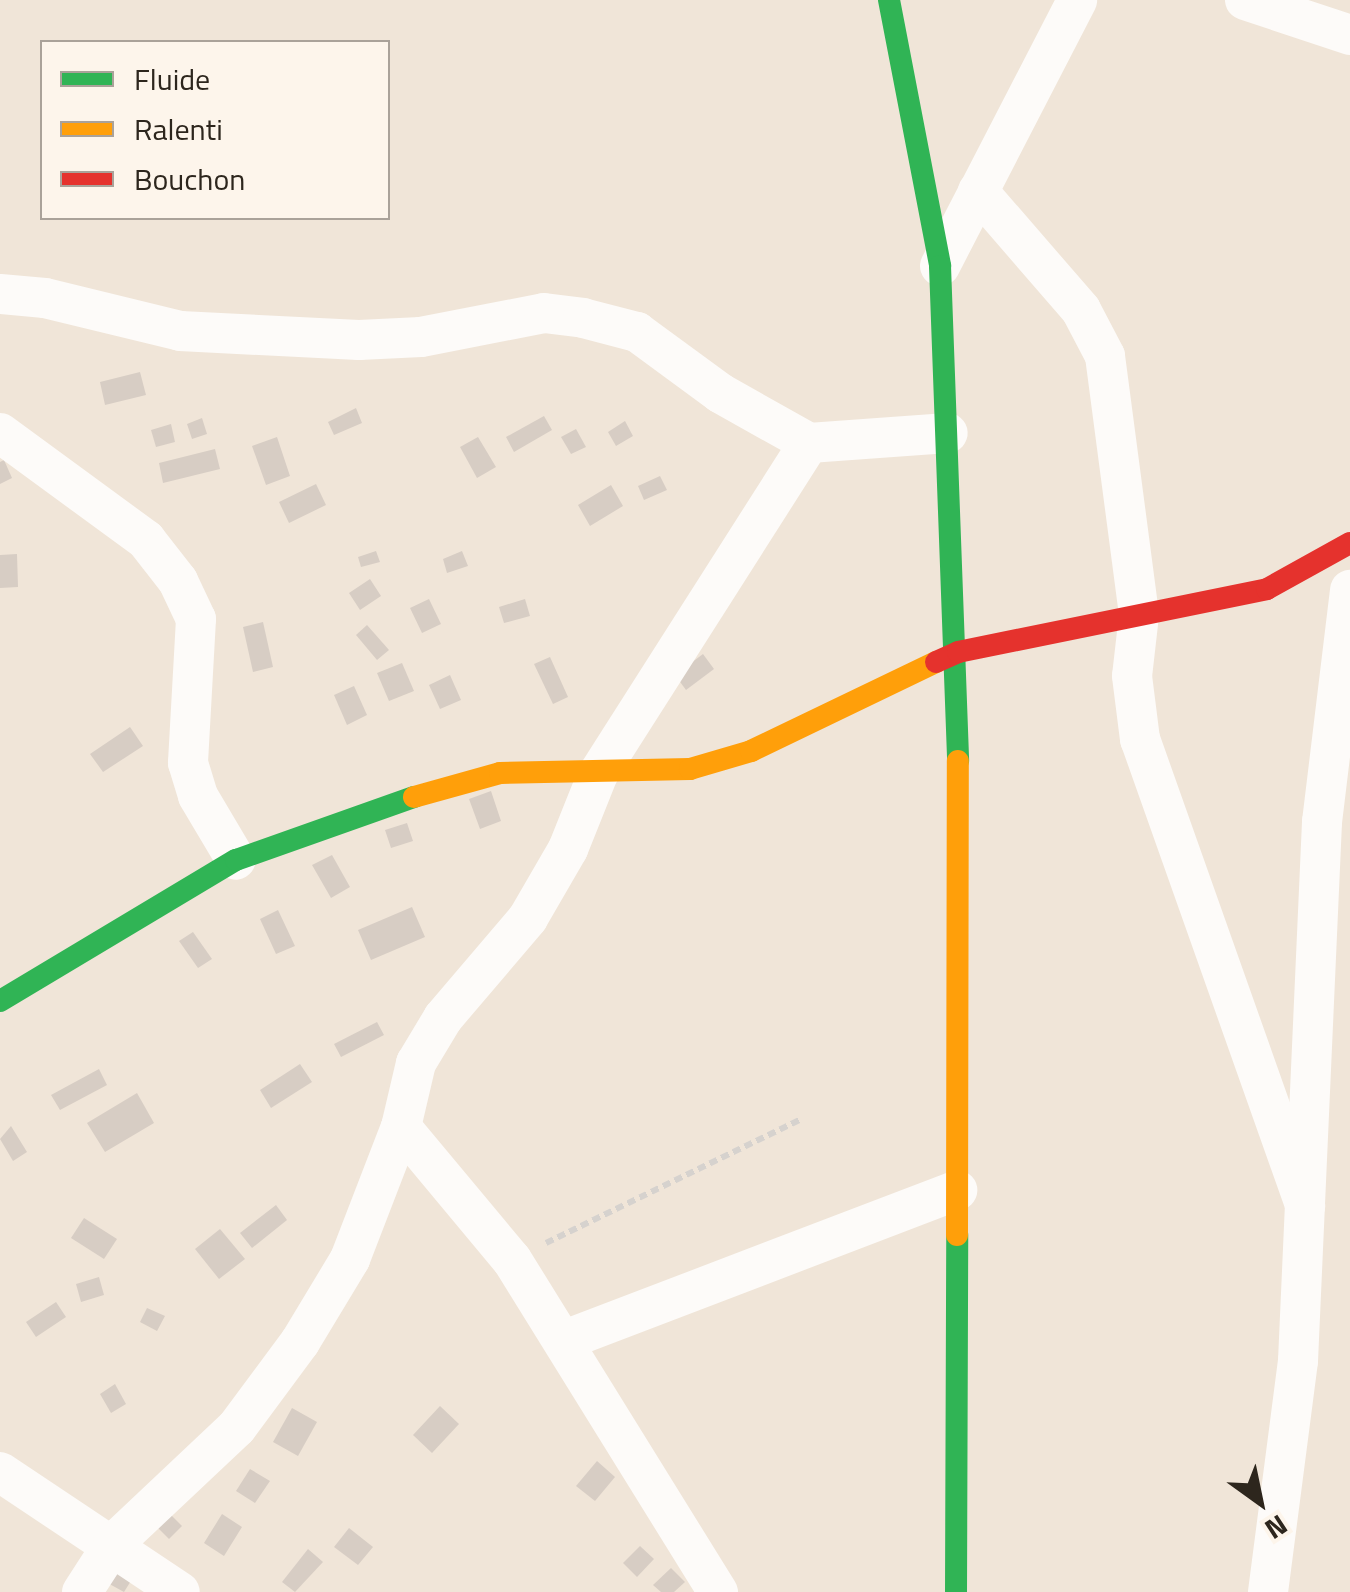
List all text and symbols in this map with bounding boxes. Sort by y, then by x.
legend [40,40,390,220]
text: Fluide [134,56,210,102]
text: Ralenti [134,106,223,152]
text: Bouchon [134,156,245,202]
north arrow [1210,1452,1310,1552]
text: N [1257,1504,1296,1551]

